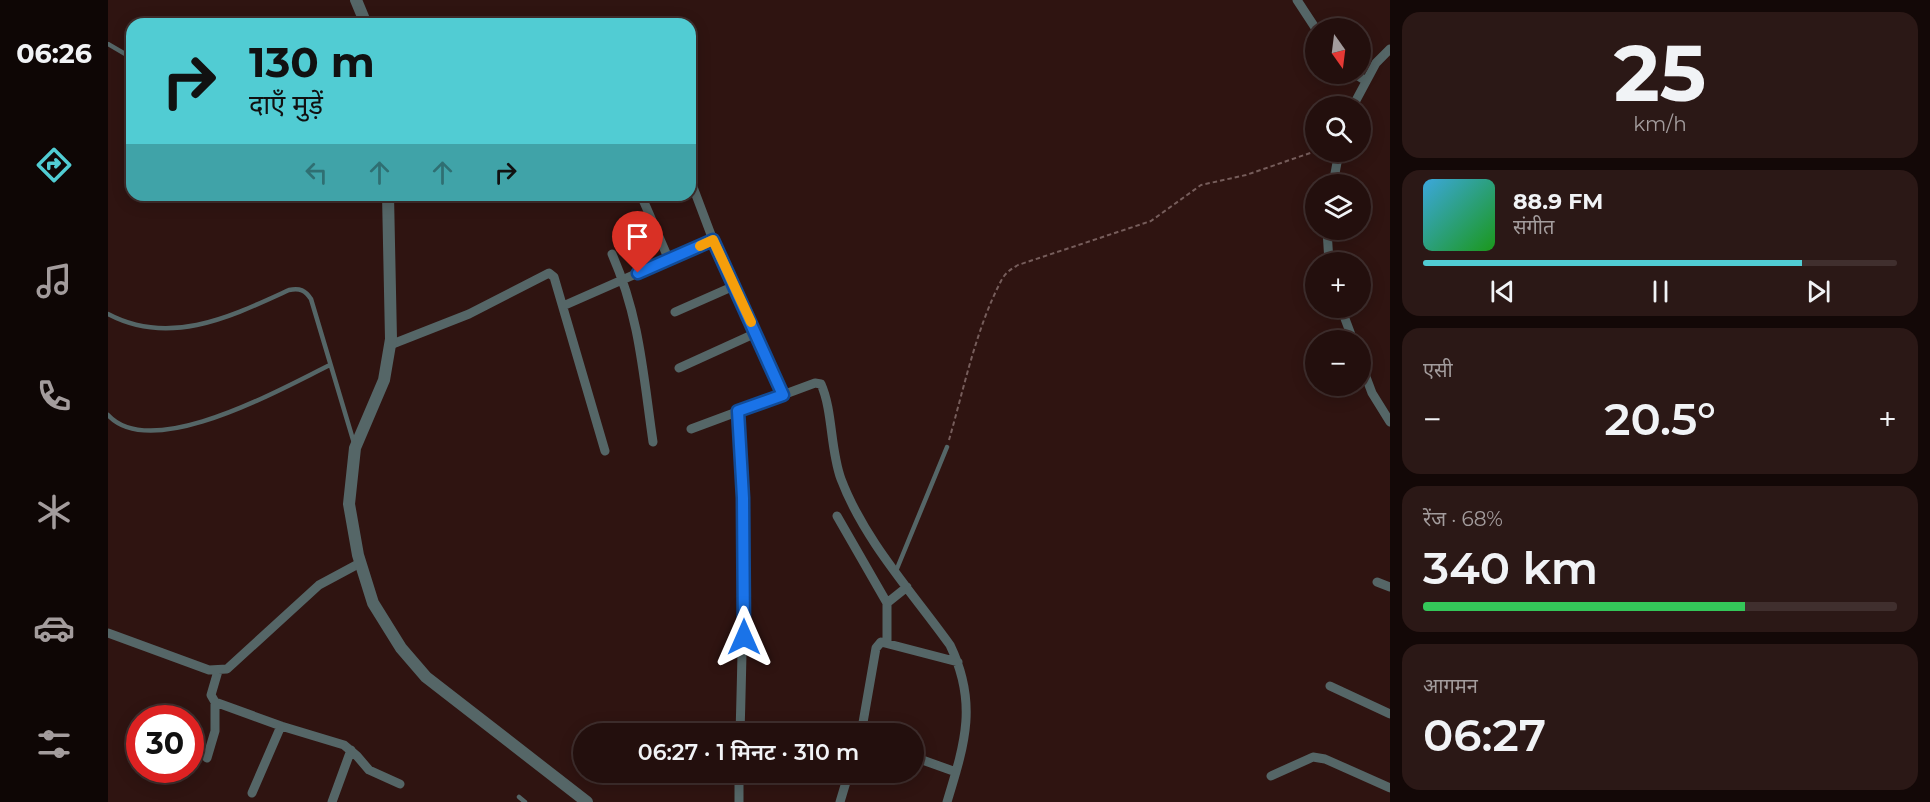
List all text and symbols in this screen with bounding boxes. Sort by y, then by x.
north arrow [1305,18,1371,84]
map controls [1305,18,1371,396]
text: 25 [1614,25,1706,121]
text: 130 m [249,36,375,88]
text: 06:26 [16,37,92,70]
icon: right [150,42,228,120]
text: दाएँ मुड़ें [249,88,323,121]
button: search [1305,96,1371,162]
text: km/h [1633,112,1687,136]
icon: directions [33,144,75,186]
icon: left [300,156,333,189]
icon: ahead [363,156,396,189]
icon: ahead [426,156,459,189]
icon: right [489,156,522,189]
button: layers [1305,174,1371,240]
text: 88.9 FM [1513,188,1603,215]
pin [612,211,663,273]
text: संगीत [1513,215,1554,239]
icon: arrive [621,220,654,253]
button: + [1305,252,1371,318]
icon: music [33,260,75,302]
icon: previous [1486,275,1519,308]
icon: pause [1644,275,1677,308]
icon: next [1802,275,1835,308]
button: − [1305,330,1371,396]
text: एसी [1423,358,1453,382]
icon: phone [33,375,75,417]
text: 20.5° [1604,391,1716,446]
text: − [1423,399,1442,439]
text: + [1878,399,1897,439]
icon: climate [33,491,75,533]
text: रेंज · 68% [1423,507,1503,531]
text: 340 km [1423,540,1598,595]
position arrow [712,605,776,669]
icon: car [33,607,75,649]
text: आगमन [1423,674,1478,698]
speed limit sign: 30 [126,705,204,783]
text: 06:27 [1423,707,1546,762]
icon: filters [33,723,75,765]
text: 06:27 · 1 मिनट · 310 m [638,739,859,766]

